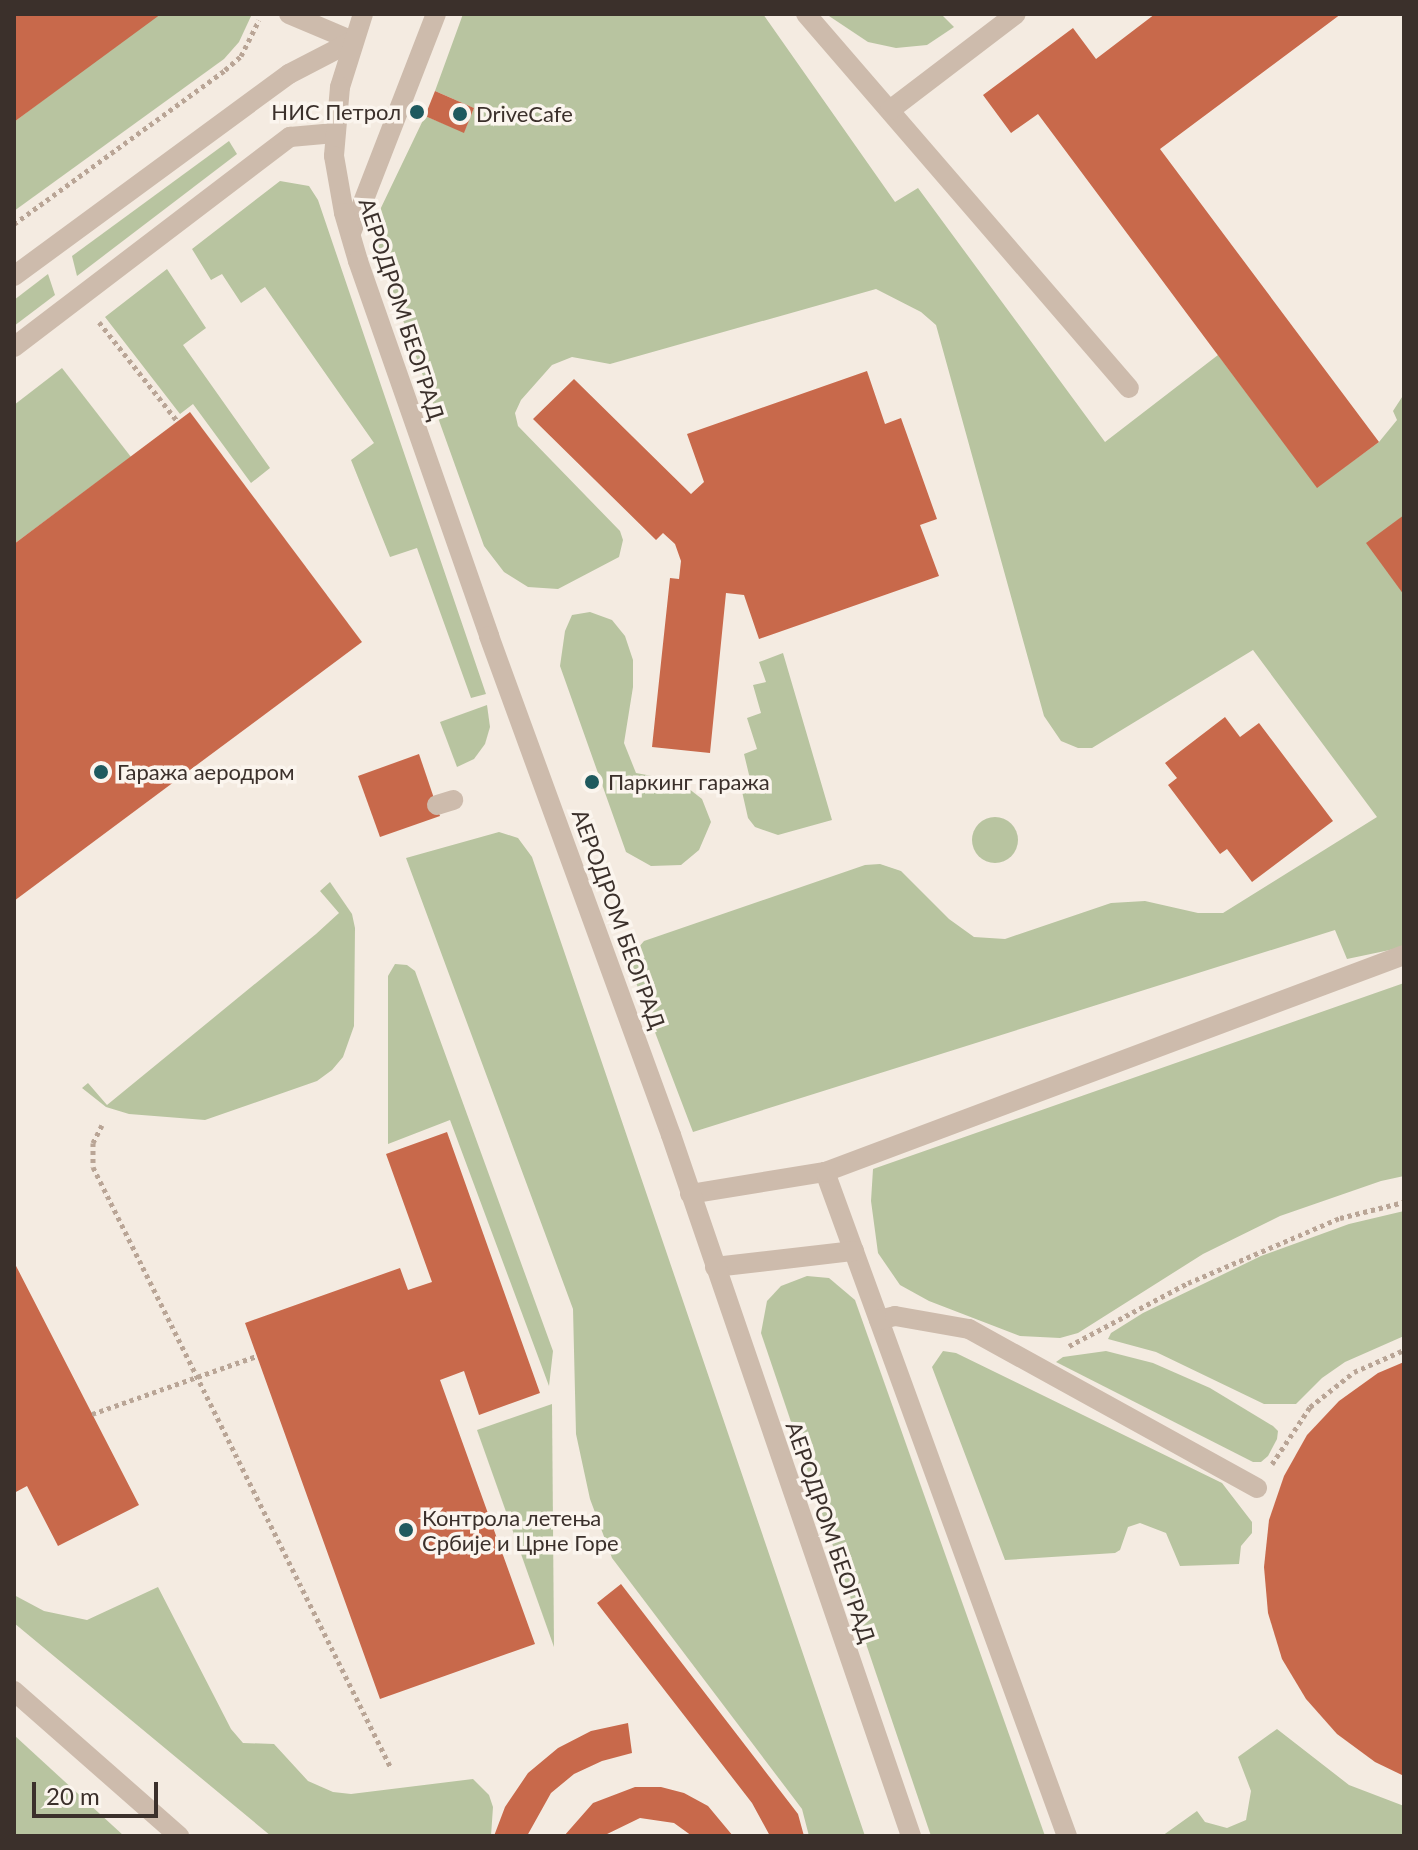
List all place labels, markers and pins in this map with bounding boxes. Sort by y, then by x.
place label: НИС Петрол [271,99,401,125]
place label: DriveCafe [476,101,573,127]
marker: НИС Петрол [408,103,426,121]
marker: DriveCafe [451,105,469,123]
place label: Гаража аеродром [117,759,294,785]
marker: Гаража аеродром [92,763,110,781]
place label: Паркинг гаража [608,769,770,795]
marker: Паркинг гаража [583,773,601,791]
place label: Контрола летења Србије и Црне Горе [422,1504,619,1556]
marker: Контрола летења Србије и Црне Горе [397,1521,415,1539]

